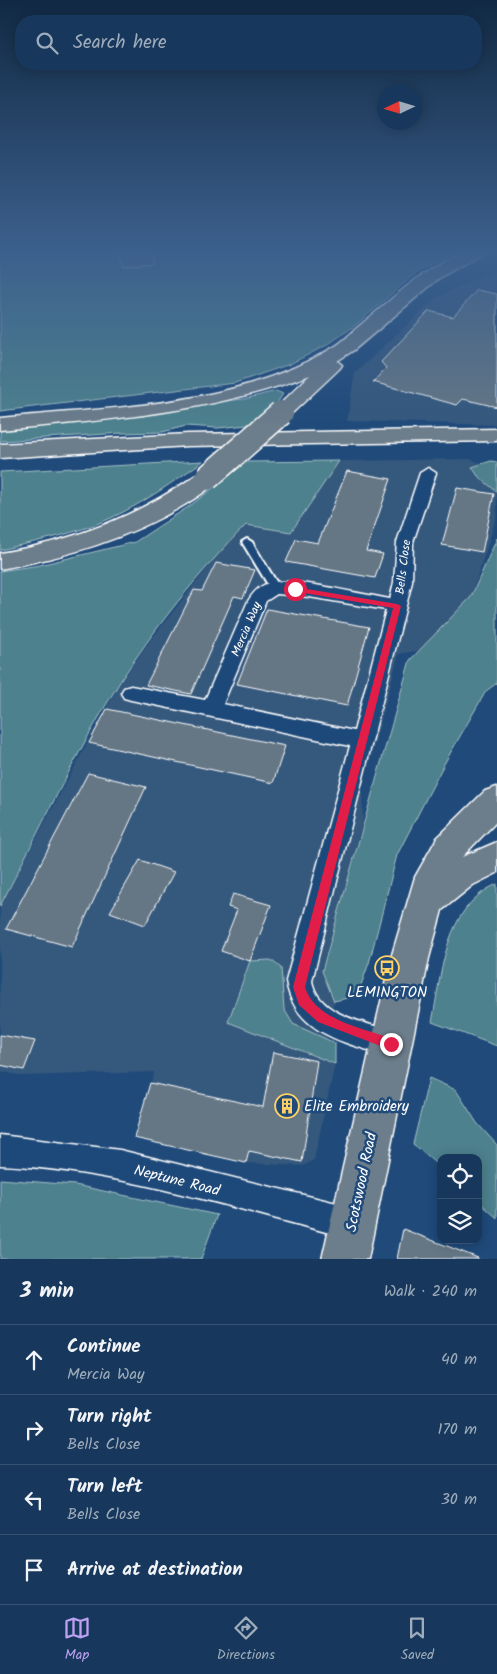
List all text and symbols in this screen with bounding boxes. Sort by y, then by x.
search box [15,15,482,70]
text: Search here [73,28,167,58]
icon: search [33,29,61,57]
north arrow [377,85,422,130]
street label: Bells Close [391,538,416,595]
route start [284,578,307,601]
street label: Mercia Way [226,598,267,660]
bus stop icon: LEMINGTON [374,955,400,981]
place label: LEMINGTON [347,981,427,1005]
route end [380,1033,403,1056]
building icon: Elite Embroidery [274,1093,300,1119]
place label: Elite Embroidery [304,1095,410,1119]
street label: Scotswood Road [340,1130,384,1234]
map controls [437,1154,482,1244]
button: locate [437,1154,482,1199]
street label: Neptune Road [131,1159,223,1203]
button: layers [437,1199,482,1244]
text: 3 min [20,1275,74,1308]
text: Walk · 240 m [384,1279,477,1304]
text: Continue [67,1332,140,1362]
icon: ahead [20,1346,48,1374]
text: 40 m [441,1347,477,1372]
text: Mercia Way [67,1362,145,1387]
text: Turn right [67,1402,152,1432]
icon: right [20,1416,48,1444]
text: 170 m [437,1417,477,1442]
text: Bells Close [67,1432,140,1457]
text: Turn left [67,1472,142,1502]
icon: left [20,1486,48,1514]
text: 30 m [441,1487,477,1512]
text: Bells Close [67,1502,140,1527]
text: Arrive at destination [67,1555,243,1585]
icon: arrive [20,1556,48,1584]
tab: Map [63,1614,91,1666]
tab: Directions [217,1614,275,1666]
tab: Saved [401,1614,434,1666]

